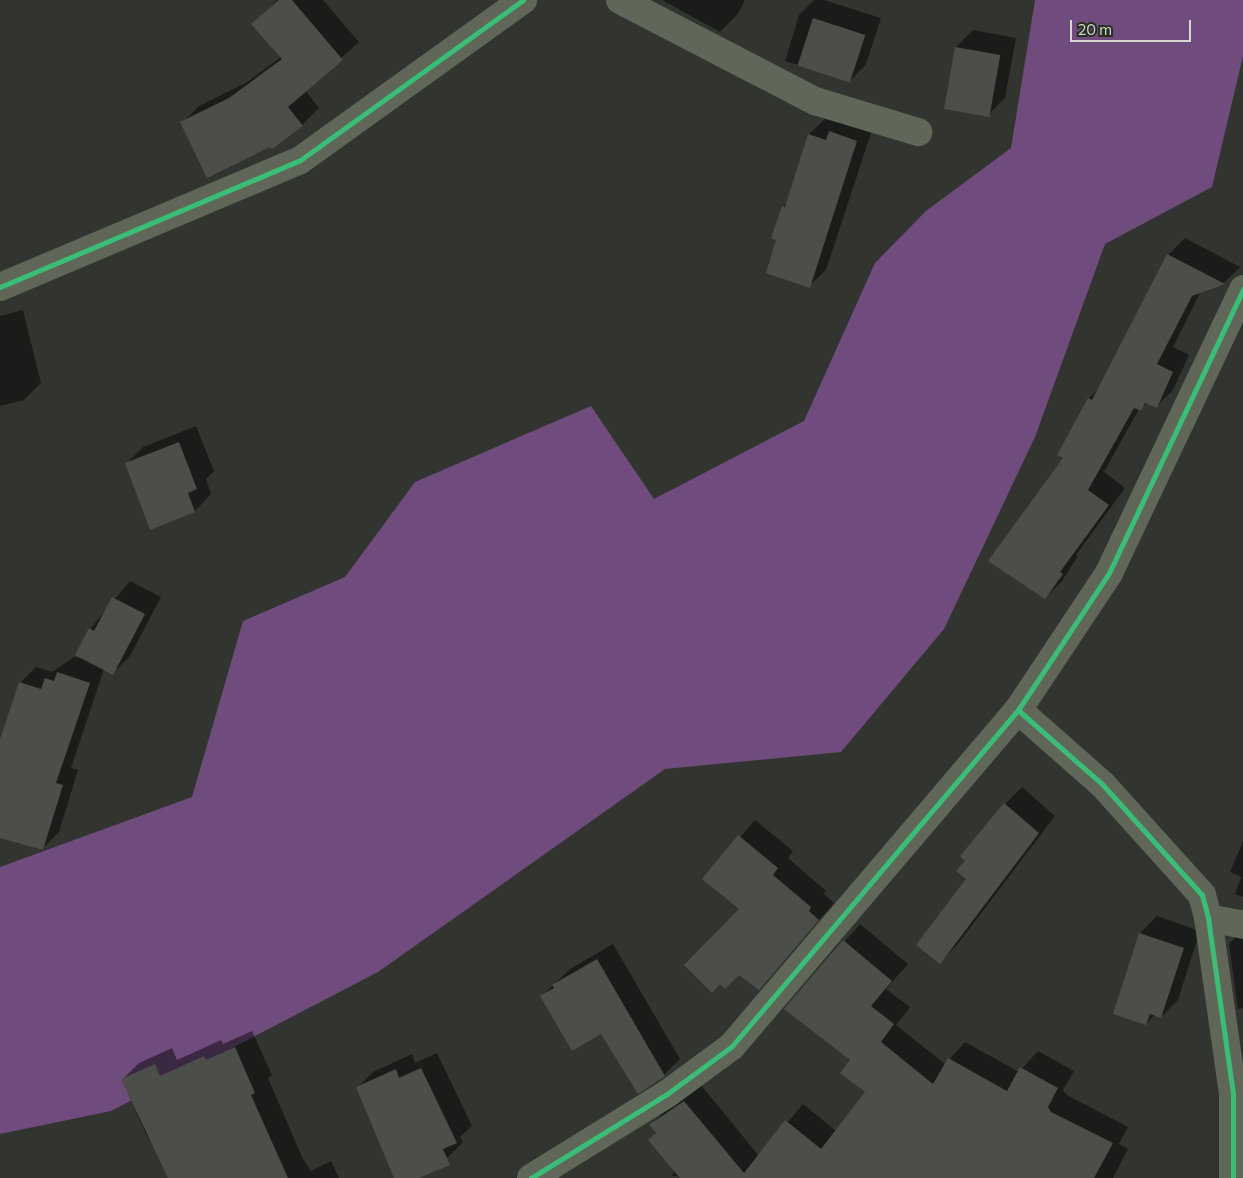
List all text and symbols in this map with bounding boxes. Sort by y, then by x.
scale bar [1073,10,1194,42]
text: 20 m [1078,20,1112,38]

